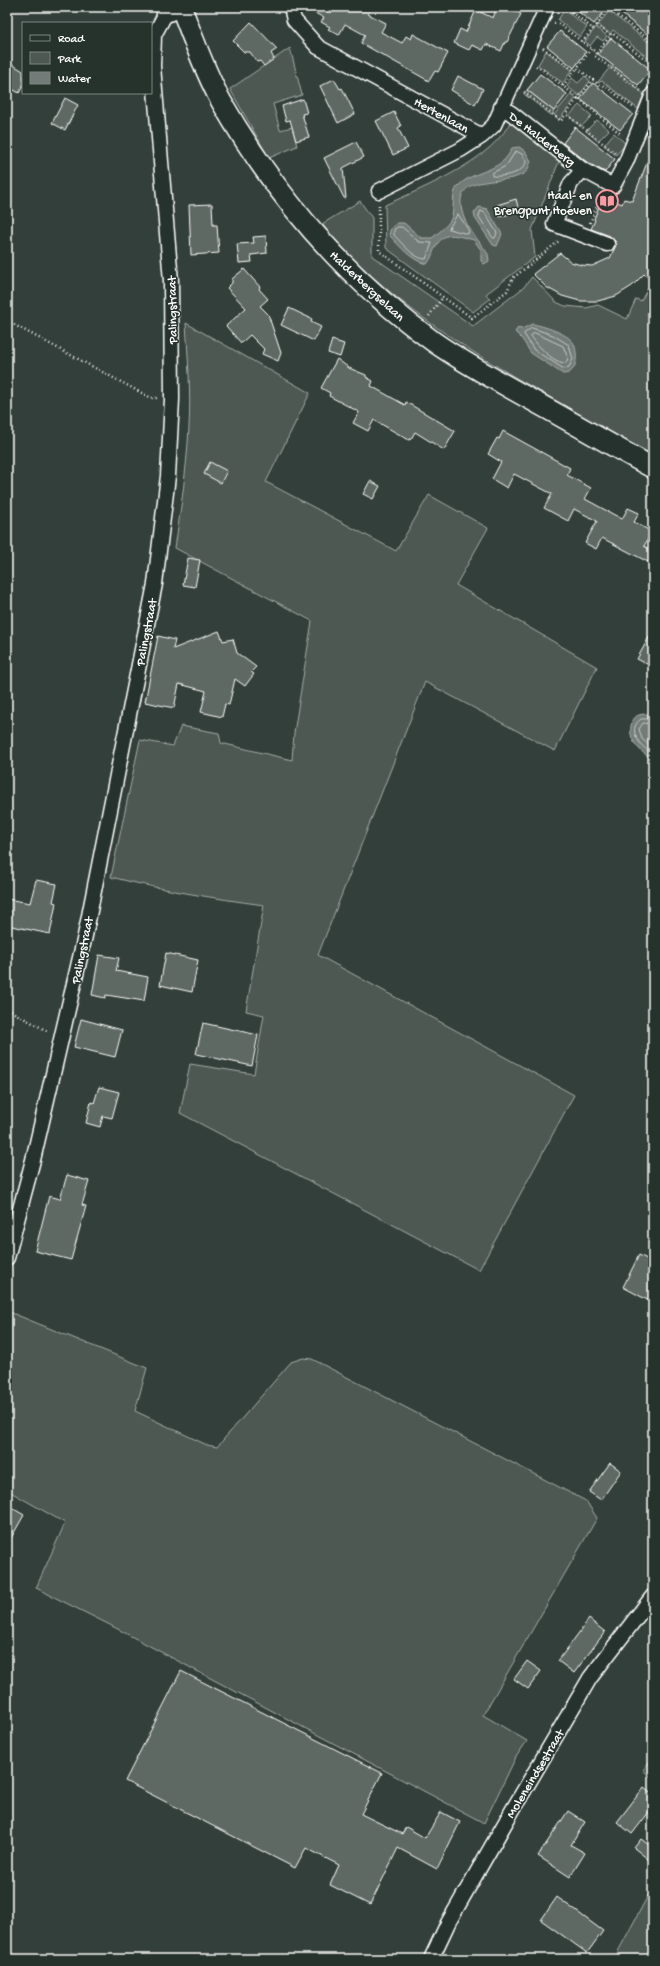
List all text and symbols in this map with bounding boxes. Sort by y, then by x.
legend [22,22,152,94]
text: Road [58,33,85,47]
text: Park [57,53,83,67]
text: Water [58,73,92,87]
street label: Hertenlaan [411,95,472,138]
street label: De Halderberg [504,109,578,171]
library icon: Haal- en Brengpunt Hoeven [594,188,620,214]
place label: Haal- en Brengpunt Hoeven [493,189,593,219]
street label: Halderbergselaan [326,248,407,326]
street label: Palingstraat [165,274,182,345]
street label: Palingstraat [133,596,162,668]
street label: Palingstraat [69,914,98,986]
street label: Moleneindsestraat [504,1726,569,1821]

